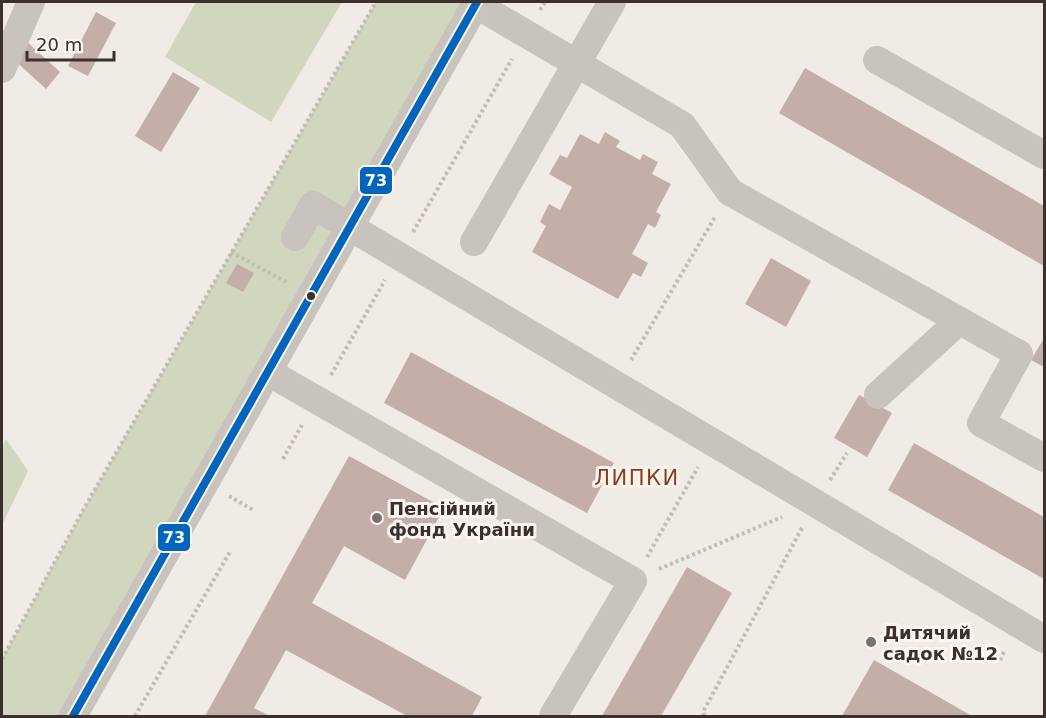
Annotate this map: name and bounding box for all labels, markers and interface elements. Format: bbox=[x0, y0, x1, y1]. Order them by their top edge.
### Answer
scale bar bbox=[27, 24, 114, 62]
text: 20 m bbox=[36, 34, 82, 55]
line badge: 73 bbox=[359, 166, 393, 195]
text: 73 bbox=[365, 171, 387, 190]
unlabelled marker bbox=[305, 290, 317, 302]
district label: ЛИПКИ bbox=[594, 466, 680, 490]
place label: Пенсійний фонд України bbox=[389, 498, 535, 540]
marker: Пенсійний фонд України bbox=[370, 511, 384, 525]
line badge: 73 bbox=[157, 523, 191, 552]
text: 73 bbox=[163, 528, 185, 547]
place label: Дитячий садок №12 bbox=[883, 622, 998, 664]
marker: Дитячий садок №12 bbox=[864, 635, 878, 649]

